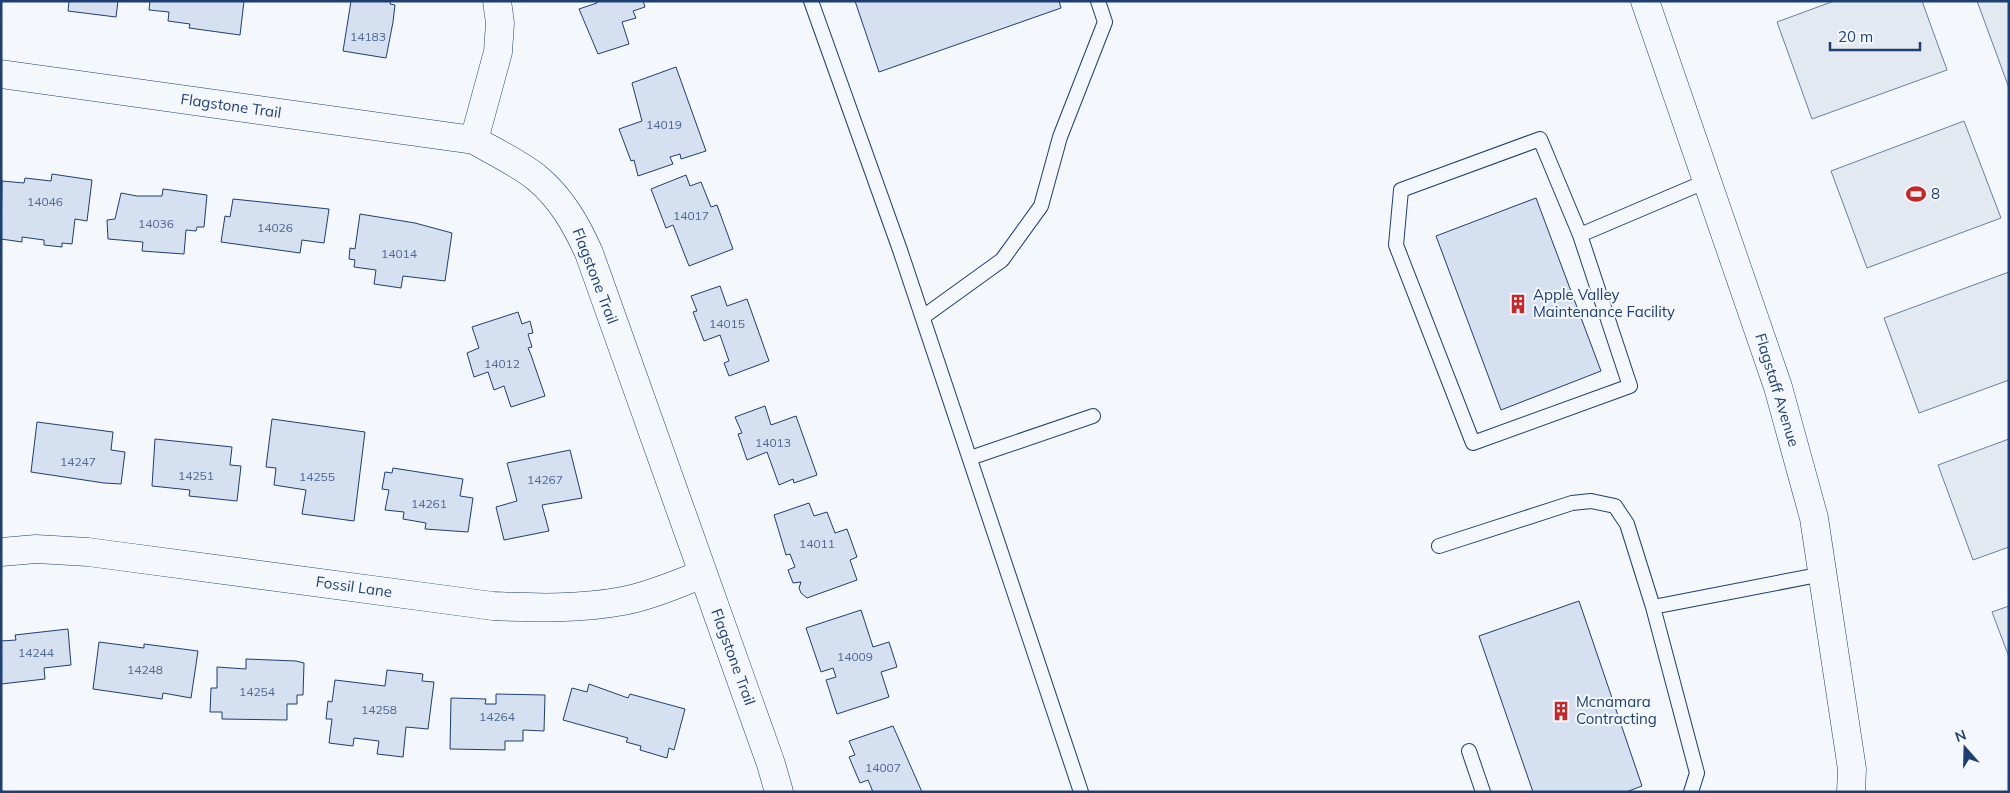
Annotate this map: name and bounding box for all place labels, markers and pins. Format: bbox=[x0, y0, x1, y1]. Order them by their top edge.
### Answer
sports icon: 8 bbox=[1905, 183, 1927, 205]
place label: 8 bbox=[1931, 184, 1940, 203]
place label: Apple Valley Maintenance Facility bbox=[1533, 285, 1675, 321]
building icon: Apple Valley Maintenance Facility bbox=[1507, 293, 1529, 315]
place label: Mcnamara Contracting bbox=[1576, 692, 1657, 728]
building icon: Mcnamara Contracting bbox=[1550, 700, 1572, 722]

